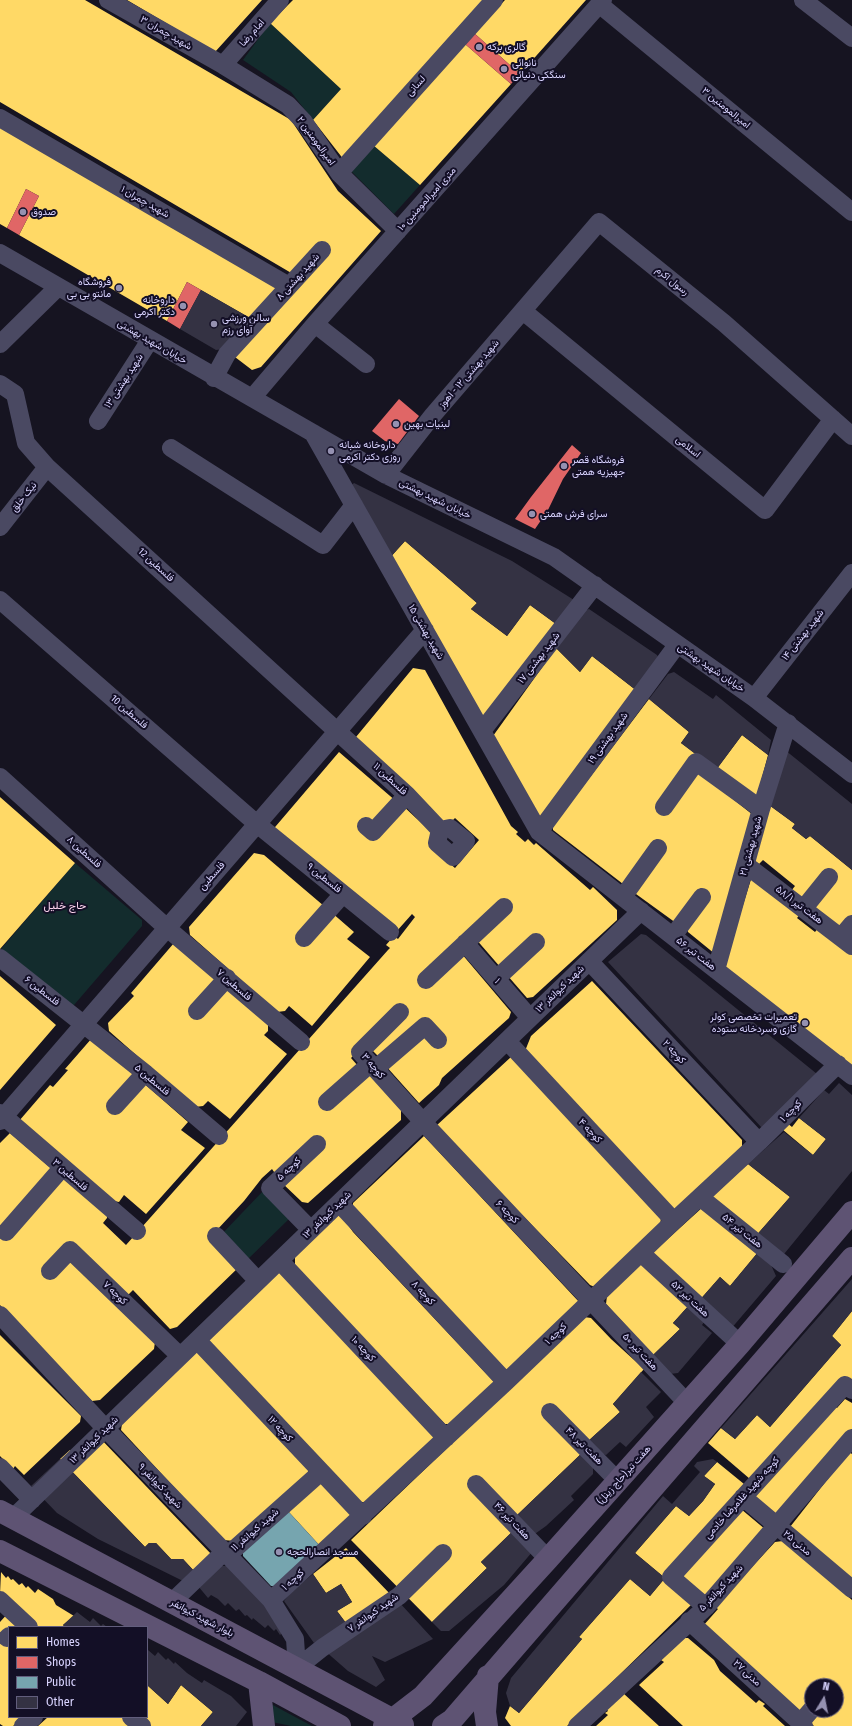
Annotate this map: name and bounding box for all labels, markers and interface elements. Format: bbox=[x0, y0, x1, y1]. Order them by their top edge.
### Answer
street label: شهید چمران ۳ bbox=[138, 13, 194, 53]
street label: امام رضا bbox=[237, 17, 267, 49]
place label: گالری برکه bbox=[487, 41, 526, 53]
marker: گالری برکه bbox=[474, 42, 484, 52]
place label: نانوائی سنگکی دنیائی bbox=[512, 57, 566, 80]
marker: نانوائی سنگکی دنیائی bbox=[499, 64, 509, 74]
street label: لسانی bbox=[404, 73, 428, 99]
street label: امیرالمومنین ۳ bbox=[699, 85, 753, 131]
street label: امیرالمومنین ۲ bbox=[294, 114, 338, 168]
street label: ۱۰ متری امیرالمومنین bbox=[395, 165, 459, 233]
street label: شهید چمران ۱ bbox=[119, 183, 171, 221]
place label: صدوق bbox=[31, 206, 56, 218]
marker: صدوق bbox=[18, 207, 28, 217]
street label: شهید بهشتی ۸ bbox=[274, 251, 322, 303]
street label: رسول اکرم bbox=[653, 264, 691, 298]
place label: فروشگاه مانتو بی بی bbox=[67, 276, 111, 300]
marker: فروشگاه مانتو بی بی bbox=[114, 283, 124, 293]
place label: داروخانه دکتر اکرمی bbox=[134, 294, 175, 318]
marker: داروخانه دکتر اکرمی bbox=[178, 301, 188, 311]
place label: سالن ورزشی آوای رزم bbox=[222, 312, 270, 336]
street label: خیابان شهید بهشتی bbox=[115, 317, 189, 367]
marker: سالن ورزشی آوای رزم bbox=[209, 319, 219, 329]
street label: شهید بهشتی ۱۲ - اهوز bbox=[436, 337, 502, 411]
street label: شهید بهشتی ۱۳ bbox=[102, 352, 146, 410]
place label: لبنیات بهین bbox=[404, 418, 450, 430]
marker: لبنیات بهین bbox=[391, 419, 401, 429]
street label: اسلامی bbox=[673, 433, 703, 461]
place label: داروخانه شبانه روزی دکتر اکرمی bbox=[339, 439, 400, 462]
marker: داروخانه شبانه روزی دکتر اکرمی bbox=[326, 446, 336, 456]
place label: فروشگاه قصر جهیزیه همتی bbox=[572, 454, 625, 478]
marker: فروشگاه قصر جهیزیه همتی bbox=[559, 461, 569, 471]
street label: خیابان شهید بهشتی bbox=[397, 476, 473, 522]
street label: نیک خلق bbox=[8, 480, 40, 514]
place label: سرای فرش همتی bbox=[540, 508, 607, 520]
marker: سرای فرش همتی bbox=[527, 509, 537, 519]
street label: فلسطین 12 bbox=[135, 546, 177, 584]
street label: شهید بهشتی ۱۵ bbox=[405, 602, 447, 662]
street label: شهید بهشتی ۱۴ bbox=[779, 607, 827, 663]
street label: شهید بهشتی ۱۷ bbox=[515, 630, 563, 686]
street label: خیابان شهید بهشتی bbox=[675, 641, 747, 695]
street label: فلسطین 10 bbox=[108, 693, 150, 731]
street label: شهید بهشتی ۱۹ bbox=[585, 710, 631, 766]
street label: فلسطین ۱۱ bbox=[370, 760, 410, 798]
street label: شهید بهشتی ۲۱ bbox=[737, 815, 765, 877]
street label: فلسطین ۸ bbox=[64, 833, 104, 871]
street label: فلسطین bbox=[196, 859, 228, 893]
street label: فلسطین ۹ bbox=[304, 860, 344, 896]
street label: هفت تیر ۵۸/۱ bbox=[773, 883, 825, 927]
district label: حاج خلیل bbox=[44, 899, 86, 913]
street label: هفت تیر ۵۶ bbox=[674, 935, 718, 973]
street label: شهید کیوانفر ۱۳ bbox=[533, 963, 587, 1015]
street label: فلسطین ۷ bbox=[214, 967, 254, 1003]
street label: فلسطین ۶ bbox=[22, 974, 62, 1008]
street label: ۱ bbox=[492, 976, 502, 986]
place label: تعمیرات تخصصی کولر گازی وسردخانه ستوده bbox=[710, 1011, 797, 1034]
marker: تعمیرات تخصصی کولر گازی وسردخانه ستوده bbox=[800, 1018, 810, 1028]
street label: کوچه ۲ bbox=[660, 1038, 688, 1066]
street label: کوچه ۳ bbox=[359, 1051, 387, 1081]
street label: فلسطین ۵ bbox=[132, 1062, 172, 1098]
street label: کوچه ۱ bbox=[778, 1098, 804, 1124]
street label: کوچه ۴ bbox=[576, 1116, 604, 1146]
street label: کوچه ۵ bbox=[274, 1155, 304, 1183]
street label: فلسطین ۳ bbox=[50, 1156, 90, 1194]
street label: شهید کیوانفر ۱۳ bbox=[300, 1189, 354, 1241]
street label: کوچه ۶ bbox=[493, 1198, 521, 1226]
street label: هفت تیر ۵۴ bbox=[719, 1211, 765, 1251]
street label: کوچه ۸ bbox=[409, 1278, 437, 1308]
street label: هفت تیر ۵۲ bbox=[668, 1278, 712, 1320]
street label: کوچه ۷ bbox=[100, 1279, 130, 1307]
street label: کوچه ۱ bbox=[542, 1321, 570, 1347]
street label: هفت تیر ۵۰ bbox=[620, 1331, 660, 1373]
street label: کوچه ۱۰ bbox=[348, 1334, 378, 1364]
street label: کوچه ۱۲ bbox=[265, 1413, 295, 1445]
street label: شهید کیوانفر ۱۳ bbox=[67, 1414, 121, 1466]
street label: هفت تیر ۴۸ bbox=[563, 1425, 605, 1467]
street label: هفت تیر(حاج زینل) bbox=[594, 1443, 654, 1507]
street label: کوچه شهید غلامرضا خادمی bbox=[702, 1454, 782, 1542]
street label: شهید کیوانفر ۹ bbox=[135, 1461, 185, 1511]
street label: هفت تیر ۴۶ bbox=[491, 1500, 533, 1542]
street label: شهید کیوانفر ۱۱ bbox=[229, 1506, 281, 1554]
street label: مدنی ۲۵ bbox=[780, 1528, 814, 1558]
place label: مسجد انصارالحجه bbox=[287, 1546, 358, 1558]
marker: مسجد انصارالحجه bbox=[274, 1547, 284, 1557]
street label: شهید کیوانفر ۵ bbox=[696, 1562, 746, 1614]
street label: کوچه ۱ bbox=[279, 1567, 307, 1593]
street label: شهید کیوانفر ۷ bbox=[345, 1591, 401, 1635]
street label: بلوار شهید کیوانفر bbox=[168, 1596, 236, 1640]
legend bbox=[8, 1626, 148, 1718]
text: Homes bbox=[46, 1635, 80, 1649]
text: Shops bbox=[46, 1655, 76, 1669]
street label: مدنی ۲۷ bbox=[731, 1657, 763, 1689]
text: Public bbox=[46, 1675, 76, 1689]
north arrow bbox=[804, 1678, 844, 1718]
text: N bbox=[822, 1680, 830, 1694]
text: Other bbox=[46, 1695, 74, 1709]

